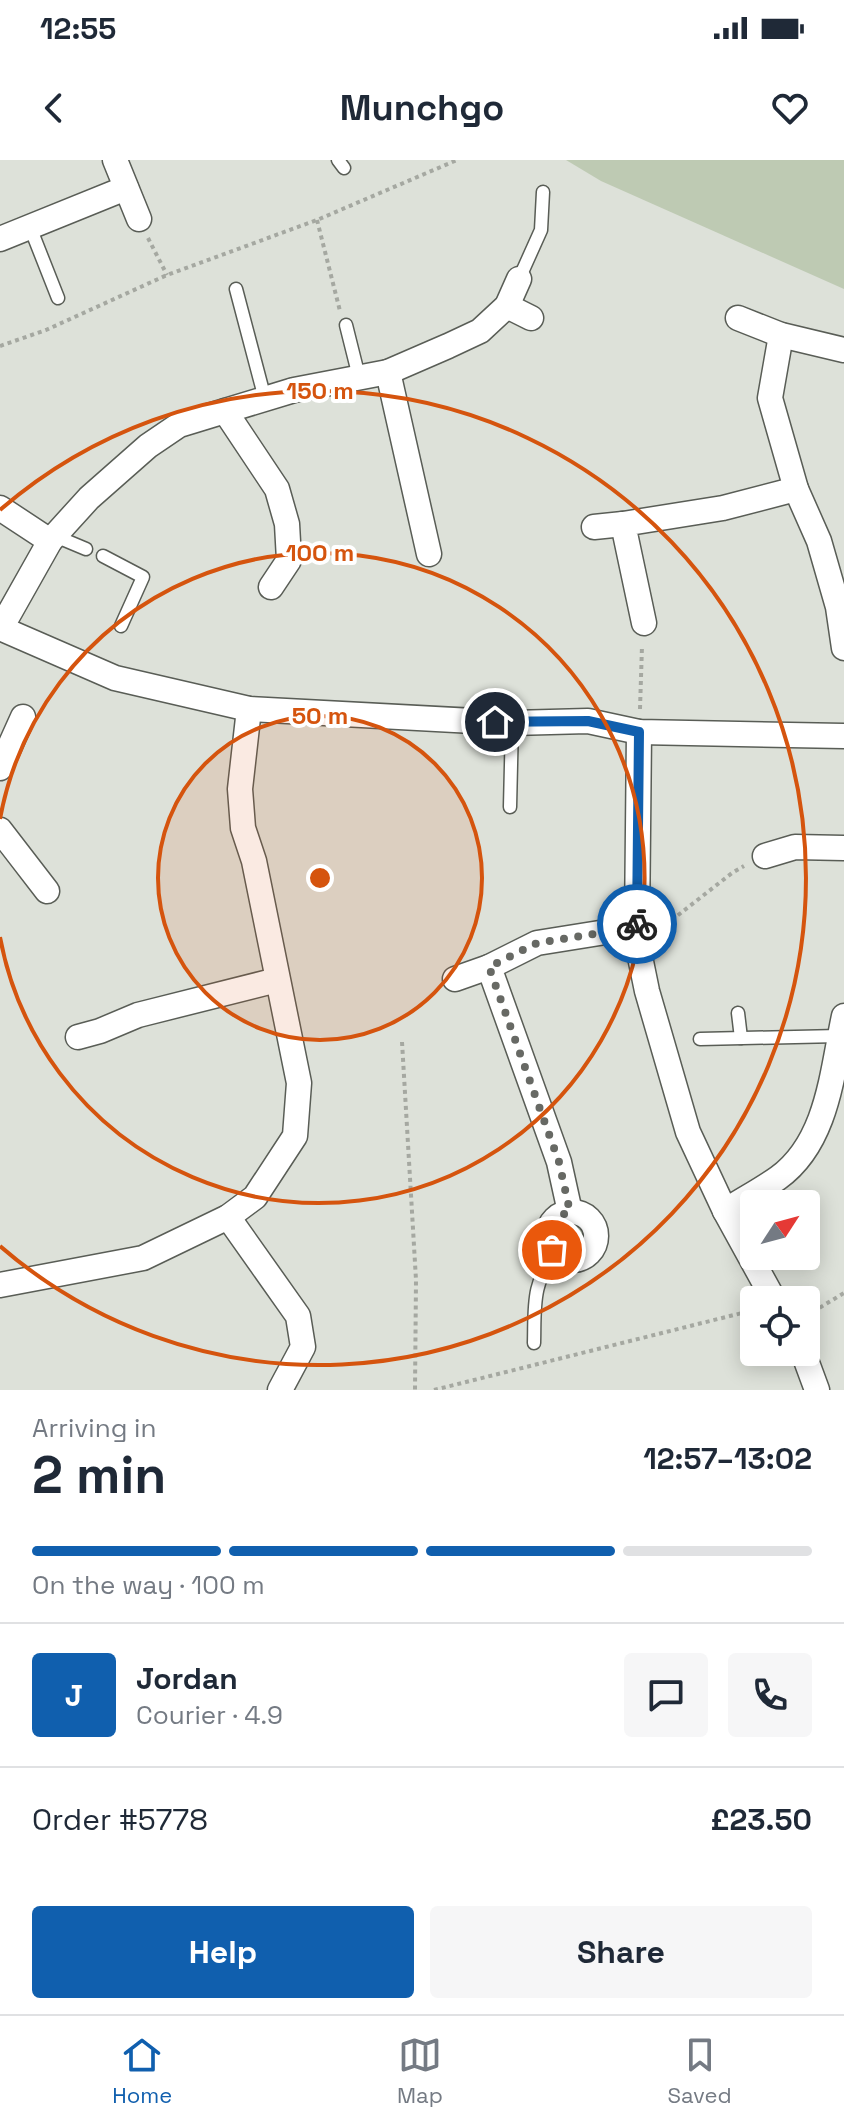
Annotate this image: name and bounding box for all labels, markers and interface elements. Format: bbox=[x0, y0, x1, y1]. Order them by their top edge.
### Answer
text: 12:55 bbox=[40, 9, 116, 48]
text: Munchgo bbox=[340, 85, 504, 131]
icon: back bbox=[32, 86, 76, 130]
icon: heart bbox=[768, 86, 812, 130]
text: 150 m bbox=[286, 375, 354, 406]
text: 100 m bbox=[286, 537, 354, 568]
pin bbox=[461, 688, 529, 756]
text: 50 m bbox=[292, 700, 348, 731]
icon: home bbox=[473, 700, 517, 744]
centre of rings bbox=[306, 864, 334, 892]
courier bbox=[597, 884, 677, 964]
icon: bike bbox=[615, 902, 659, 946]
north arrow bbox=[740, 1190, 820, 1270]
map controls bbox=[740, 1190, 820, 1366]
pin bbox=[518, 1216, 586, 1284]
icon: bag bbox=[530, 1228, 574, 1272]
button: locate bbox=[740, 1286, 820, 1366]
text: Arriving in bbox=[32, 1411, 156, 1445]
text: 12:57–13:02 bbox=[643, 1439, 812, 1478]
text: 2 min bbox=[32, 1442, 166, 1508]
text: On the way · 100 m bbox=[32, 1568, 265, 1602]
button: chat bbox=[624, 1653, 708, 1737]
button: phone bbox=[728, 1653, 812, 1737]
text: Jordan bbox=[136, 1659, 238, 1698]
text: J bbox=[65, 1676, 83, 1715]
text: Courier · 4.9 bbox=[136, 1698, 283, 1732]
text: Order #5778 bbox=[32, 1800, 208, 1839]
text: £23.50 bbox=[710, 1800, 812, 1839]
button: Help bbox=[32, 1906, 414, 1998]
button: Share bbox=[430, 1906, 812, 1998]
tab: Home bbox=[112, 2033, 172, 2109]
tab: Map bbox=[397, 2033, 443, 2109]
tab: Saved bbox=[667, 2033, 732, 2109]

